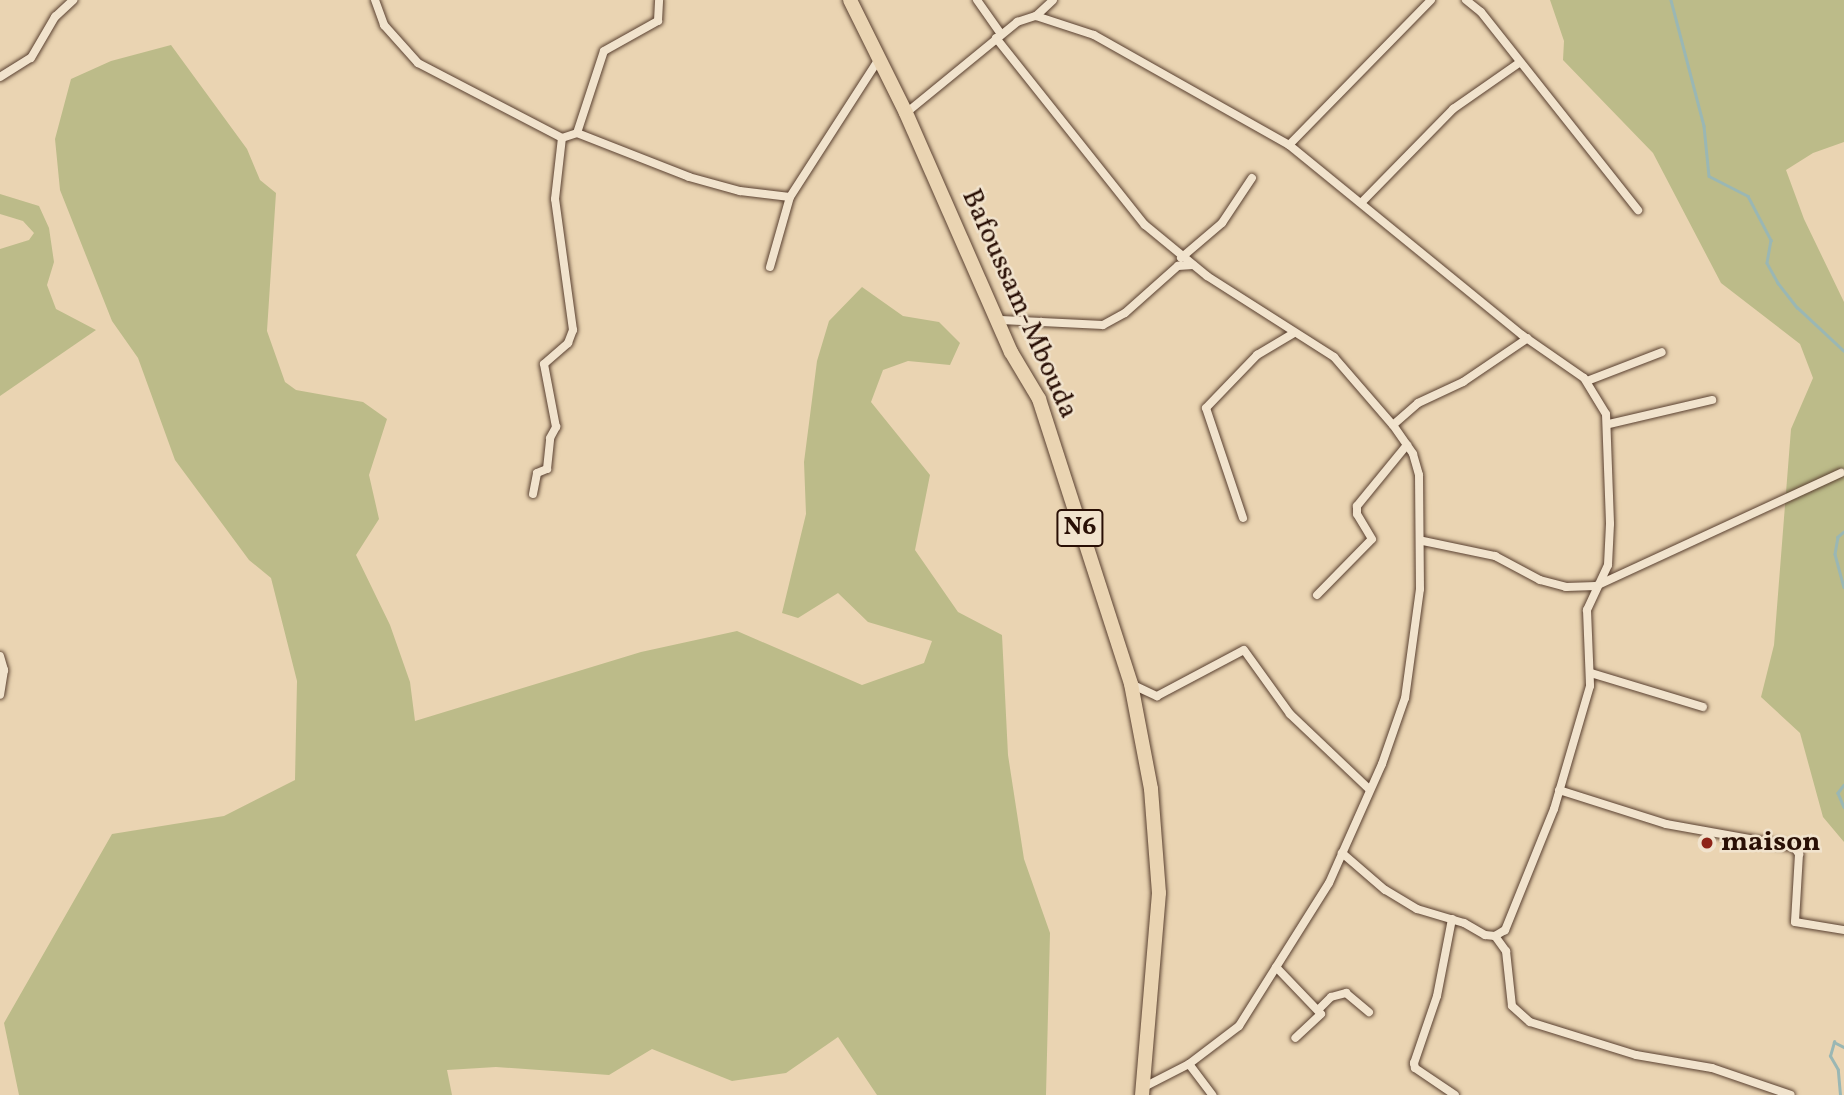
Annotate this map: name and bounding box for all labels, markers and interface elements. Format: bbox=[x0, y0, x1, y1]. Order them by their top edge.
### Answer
street label: Bafoussam-Mbouda bbox=[953, 184, 1085, 424]
road number: N6 bbox=[1056, 506, 1104, 550]
place label: maison bbox=[1721, 826, 1821, 860]
marker: maison bbox=[1699, 835, 1715, 851]

